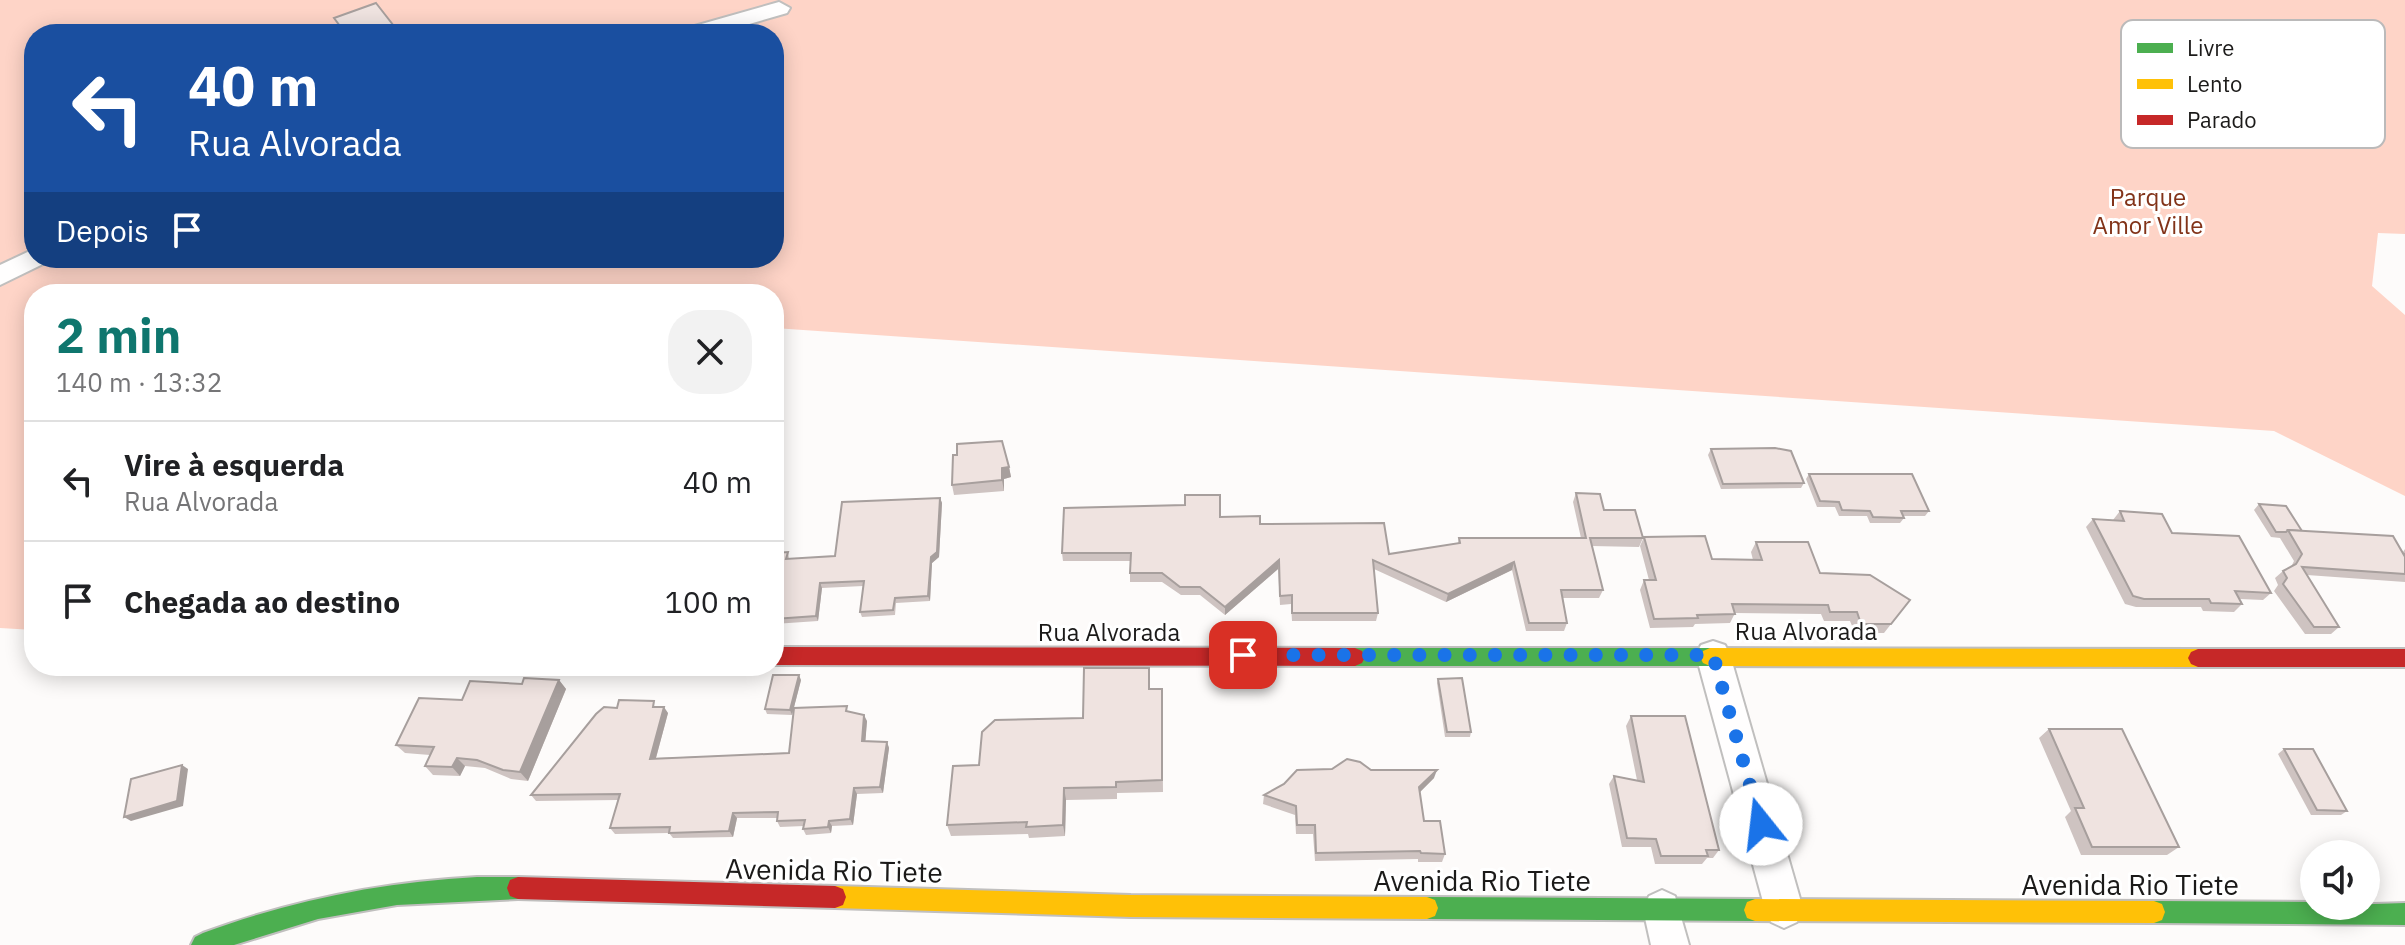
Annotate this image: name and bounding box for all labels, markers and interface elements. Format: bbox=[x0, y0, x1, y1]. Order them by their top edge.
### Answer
legend bbox=[2121, 20, 2385, 148]
text: Livre bbox=[2187, 33, 2234, 62]
text: 40 m bbox=[188, 49, 318, 121]
icon: left bbox=[56, 56, 160, 160]
text: Lento bbox=[2187, 69, 2242, 98]
text: Parado bbox=[2187, 105, 2257, 134]
text: Rua Alvorada bbox=[188, 119, 402, 166]
park label: Parque Amor Ville bbox=[2093, 181, 2203, 241]
icon: arrive bbox=[165, 208, 209, 252]
text: Depois bbox=[56, 211, 149, 250]
text: 2 min bbox=[56, 304, 181, 366]
button: close bbox=[668, 310, 752, 394]
text: 140 m · 13:32 bbox=[56, 365, 222, 399]
text: Vire à esquerda bbox=[124, 445, 344, 484]
icon: left bbox=[56, 459, 100, 503]
text: 40 m bbox=[683, 462, 752, 501]
text: Rua Alvorada bbox=[124, 484, 278, 518]
icon: arrive bbox=[56, 579, 100, 623]
text: Chegada ao destino bbox=[124, 582, 400, 621]
text: 100 m bbox=[665, 582, 752, 621]
street label: Rua Alvorada bbox=[1735, 615, 1877, 647]
street label: Rua Alvorada bbox=[1038, 616, 1180, 648]
pin bbox=[1209, 621, 1277, 689]
icon: arrive bbox=[1221, 633, 1265, 677]
position arrow bbox=[1719, 782, 1803, 866]
map controls bbox=[2300, 840, 2380, 920]
button: sound bbox=[2300, 840, 2380, 920]
street label: Avenida Rio Tiete bbox=[725, 850, 943, 890]
street label: Avenida Rio Tiete bbox=[1373, 862, 1591, 899]
street label: Avenida Rio Tiete bbox=[2021, 866, 2239, 903]

